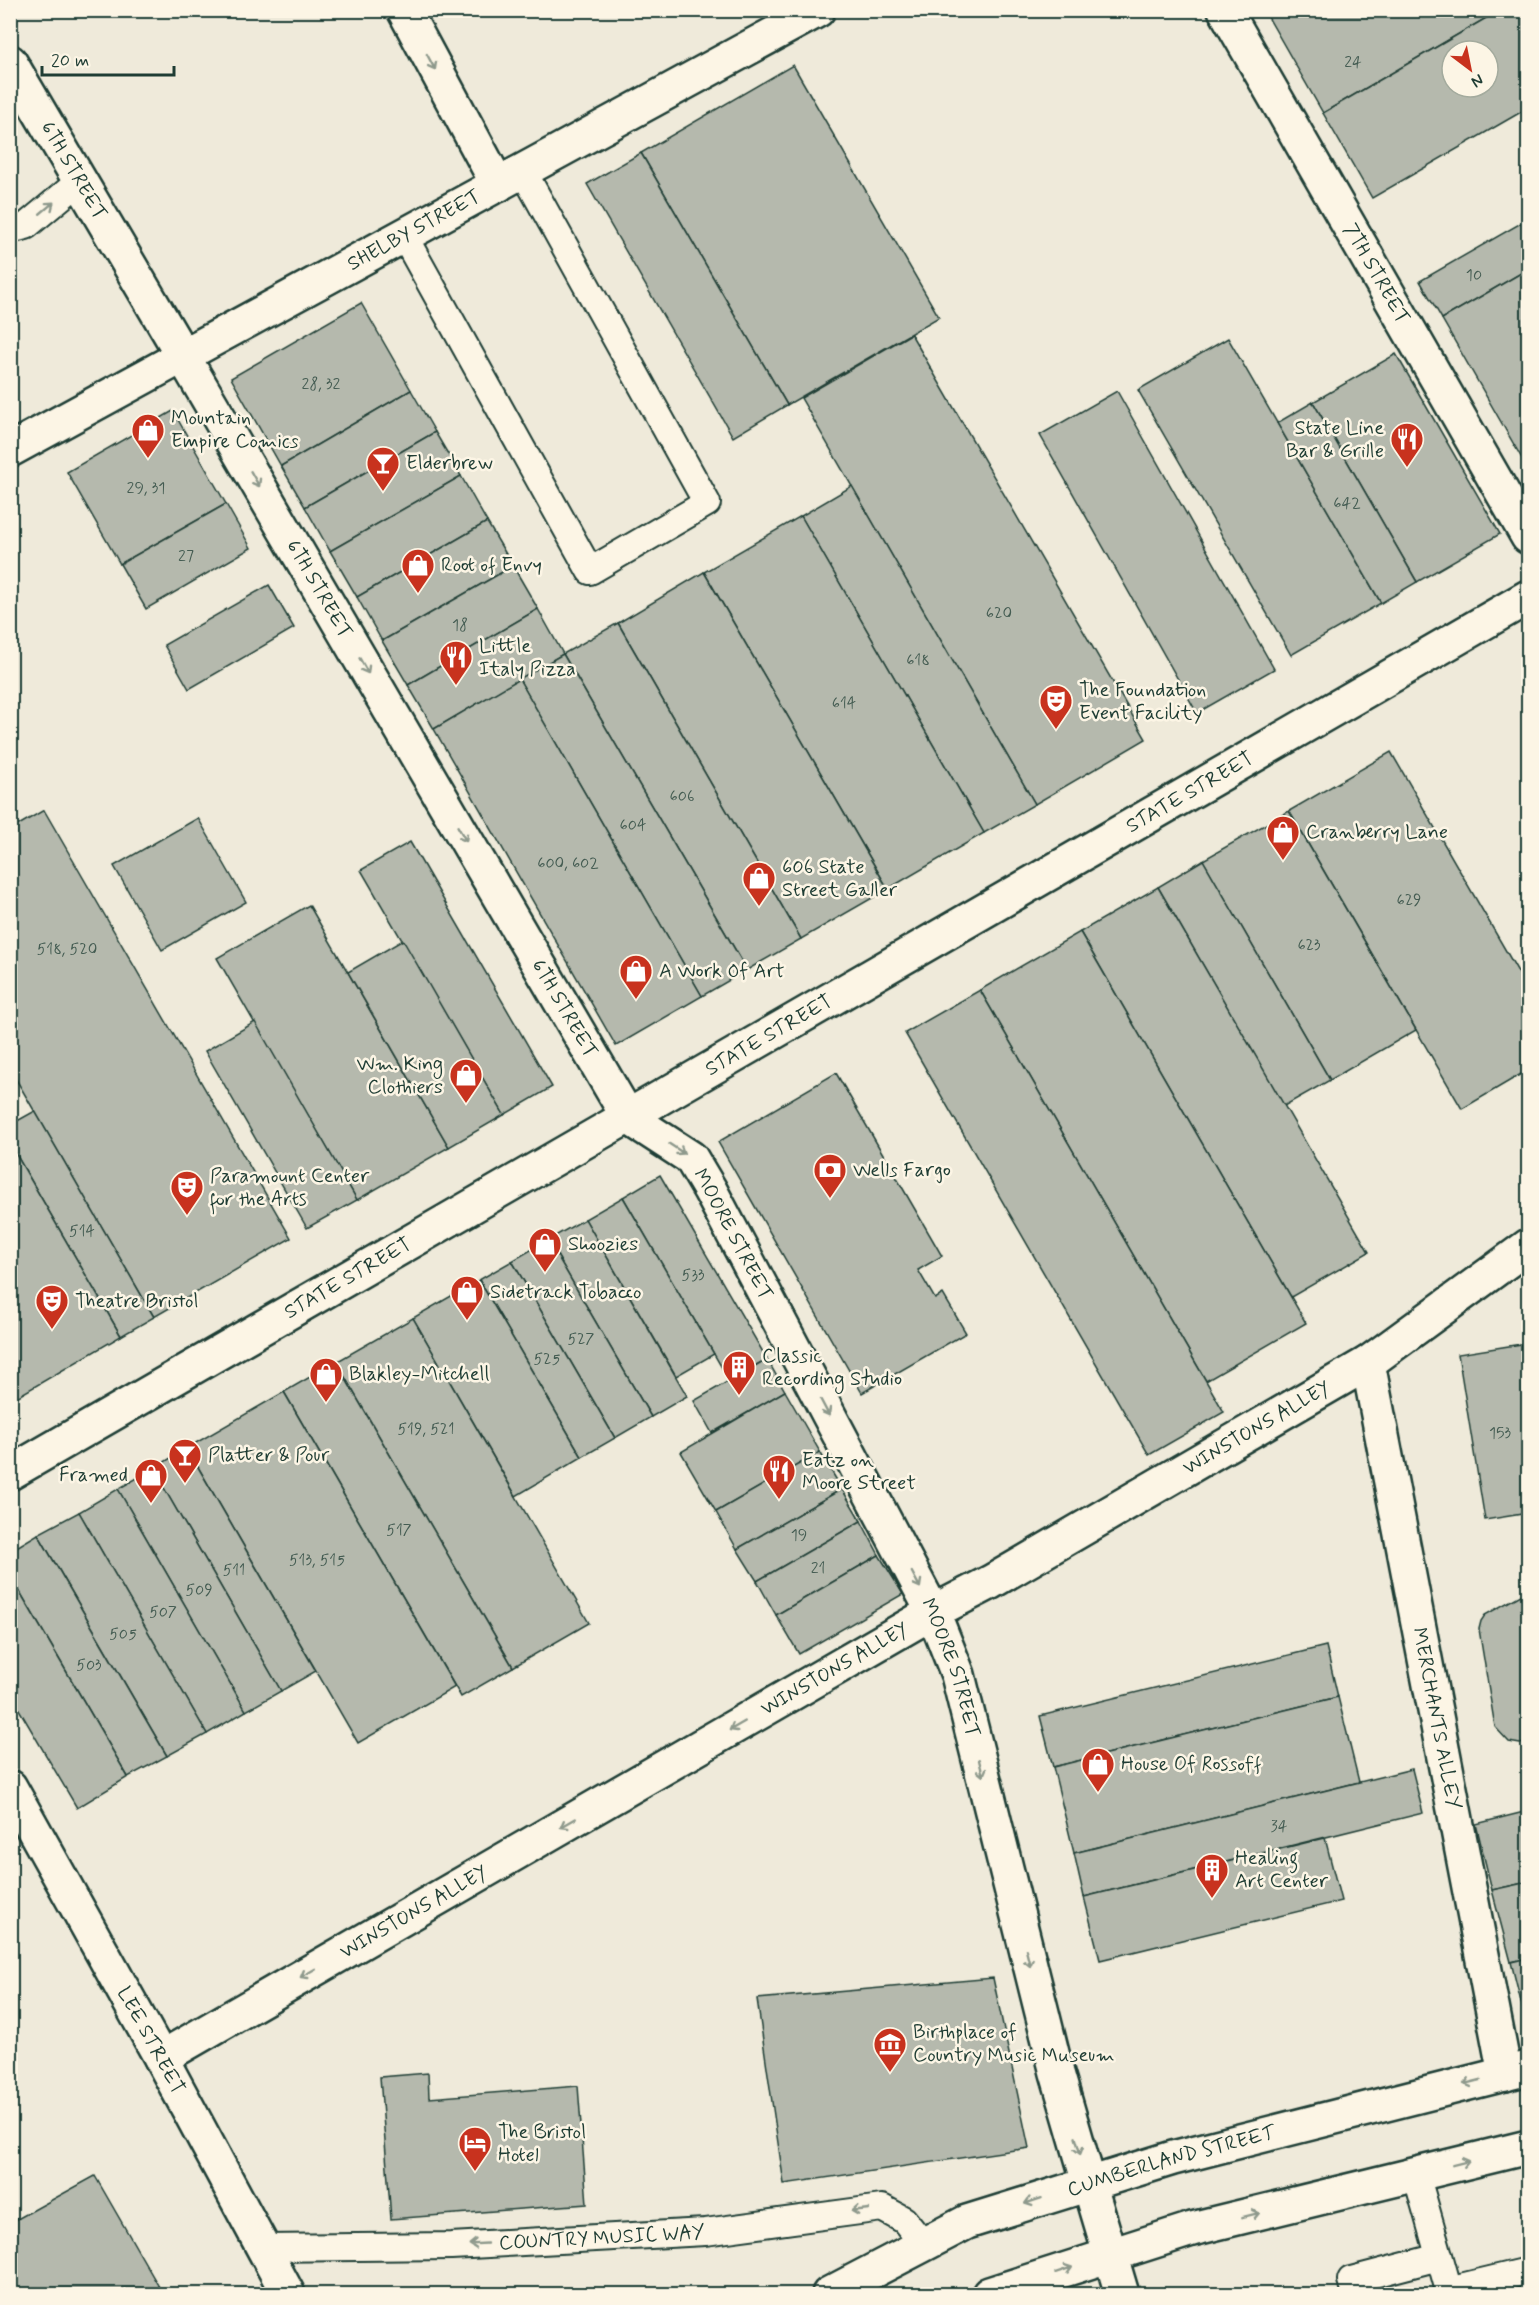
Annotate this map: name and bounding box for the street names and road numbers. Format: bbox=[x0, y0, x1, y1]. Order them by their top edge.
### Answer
street label: 6TH STREET bbox=[34, 116, 114, 225]
street label: SHELBY STREET bbox=[342, 183, 485, 277]
street label: 7TH STREET bbox=[1337, 218, 1416, 329]
street label: 6TH STREET bbox=[280, 535, 359, 644]
street label: STATE STREET bbox=[1121, 745, 1258, 840]
street label: 6TH STREET bbox=[525, 954, 604, 1063]
street label: STATE STREET bbox=[700, 988, 837, 1083]
street label: MOORE STREET bbox=[687, 1164, 779, 1305]
street label: STATE STREET bbox=[279, 1231, 416, 1325]
street label: WINSTONS ALLEY bbox=[1178, 1374, 1335, 1481]
street label: MOORE STREET bbox=[915, 1593, 986, 1740]
street label: WINSTONS ALLEY bbox=[756, 1616, 913, 1722]
street label: MERCHANTS ALLEY bbox=[1406, 1625, 1467, 1812]
street label: WINSTONS ALLEY bbox=[335, 1859, 493, 1965]
street label: LEE STREET bbox=[110, 1982, 192, 2099]
street label: CUMBERLAND STREET bbox=[1064, 2119, 1280, 2204]
street label: COUNTRY MUSIC WAY bbox=[498, 2219, 705, 2257]

